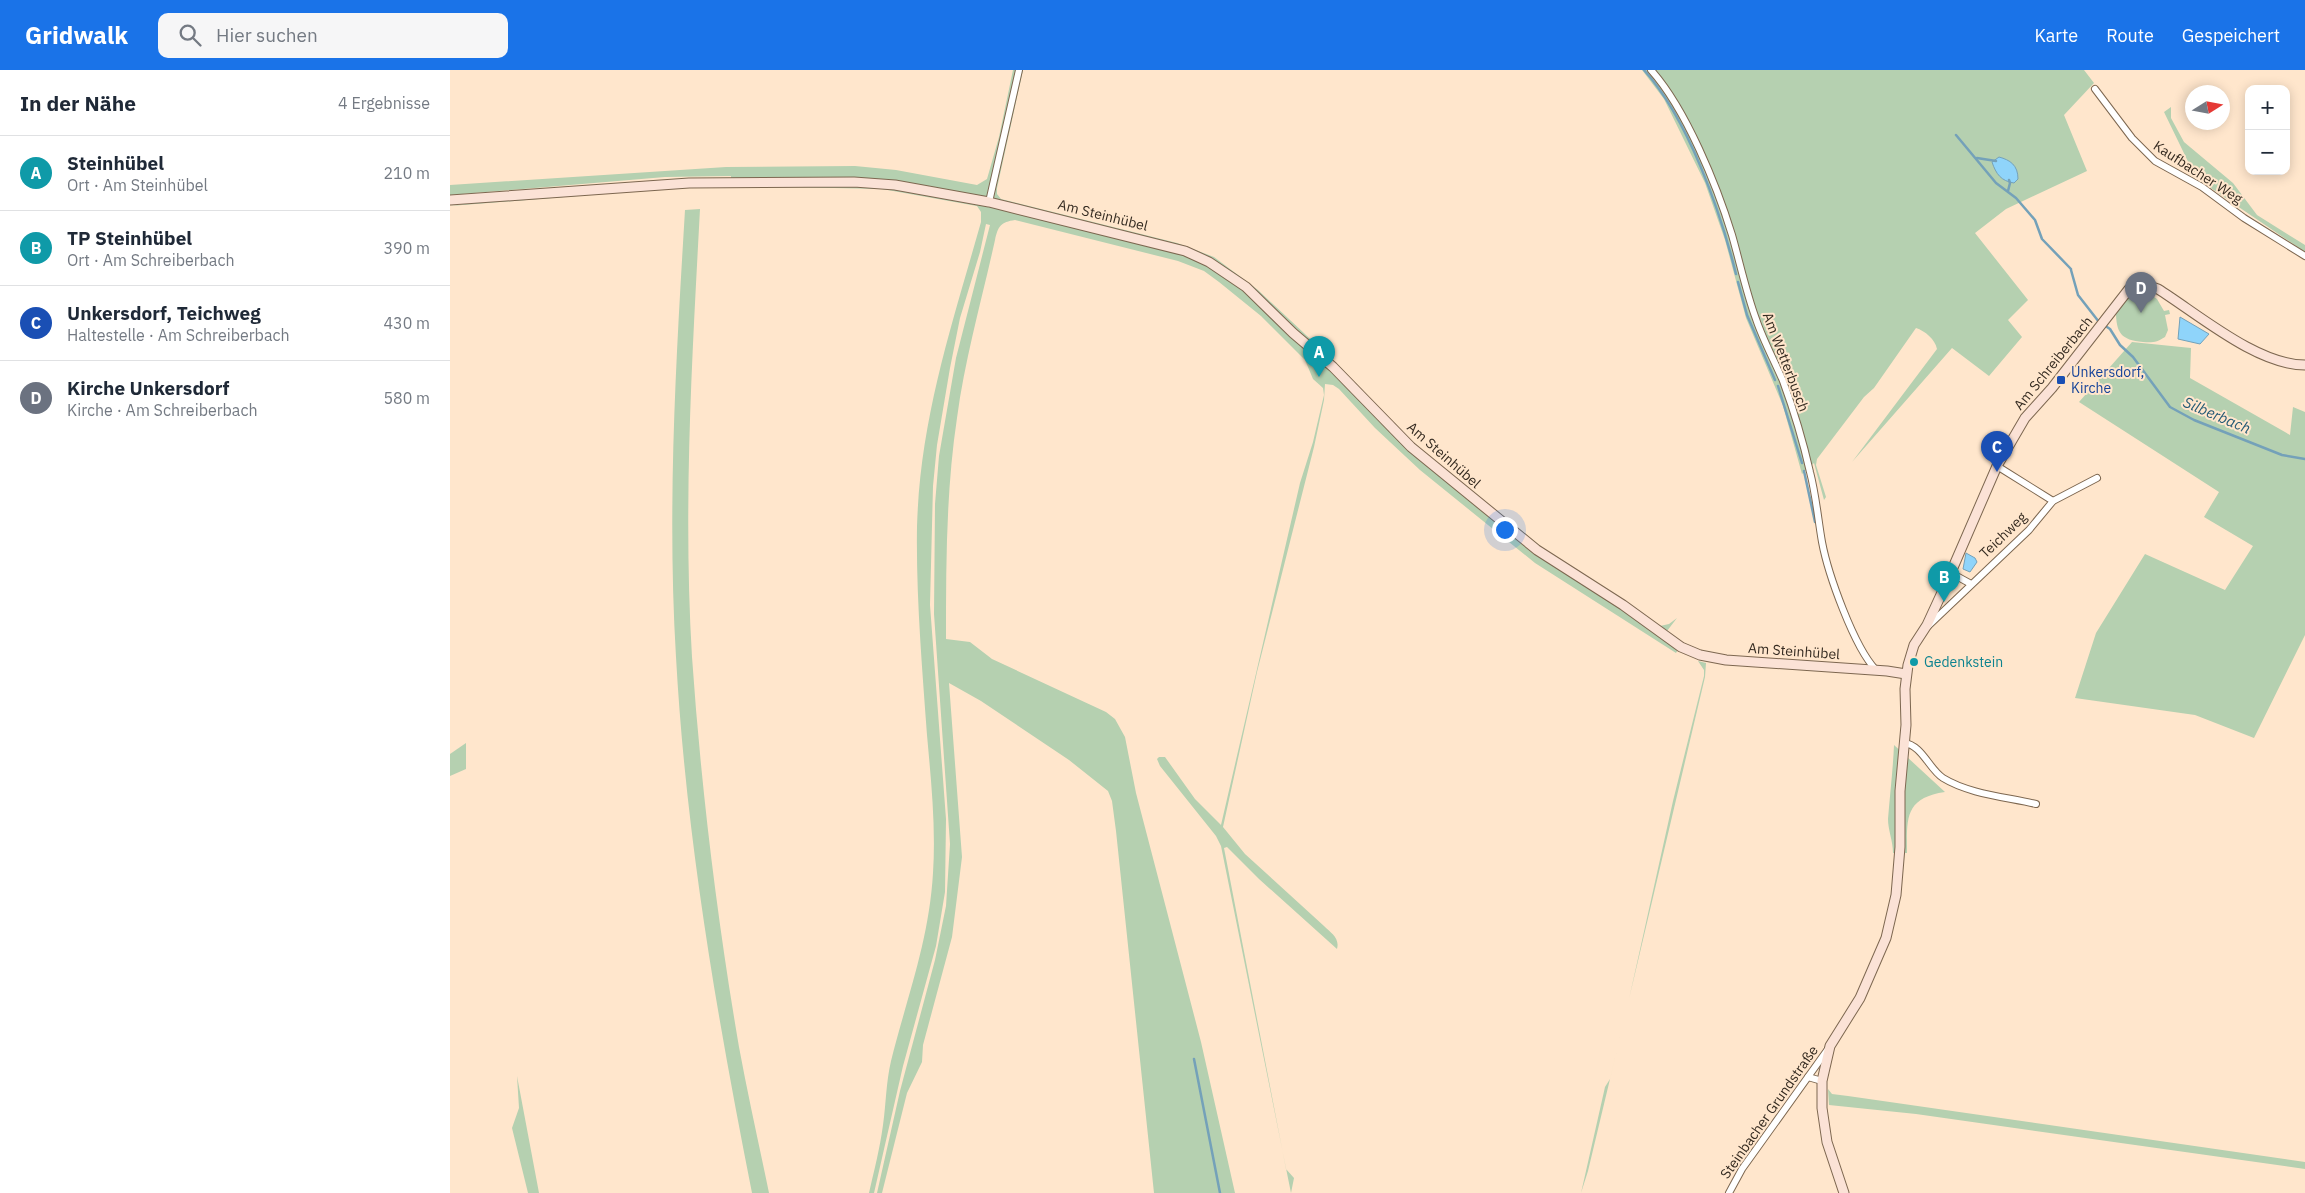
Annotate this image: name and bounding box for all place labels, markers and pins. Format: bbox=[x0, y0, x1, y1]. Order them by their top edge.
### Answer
pin: D bbox=[2125, 272, 2157, 313]
pin: A bbox=[1303, 336, 1335, 377]
place label: Unkersdorf, Kirche bbox=[2071, 363, 2144, 397]
marker: Unkersdorf, Kirche bbox=[2055, 374, 2067, 386]
pin: C bbox=[1981, 431, 2013, 472]
pin: B bbox=[1928, 561, 1960, 602]
place label: Gedenkstein bbox=[1924, 653, 2003, 671]
marker: Gedenkstein bbox=[1908, 656, 1920, 668]

